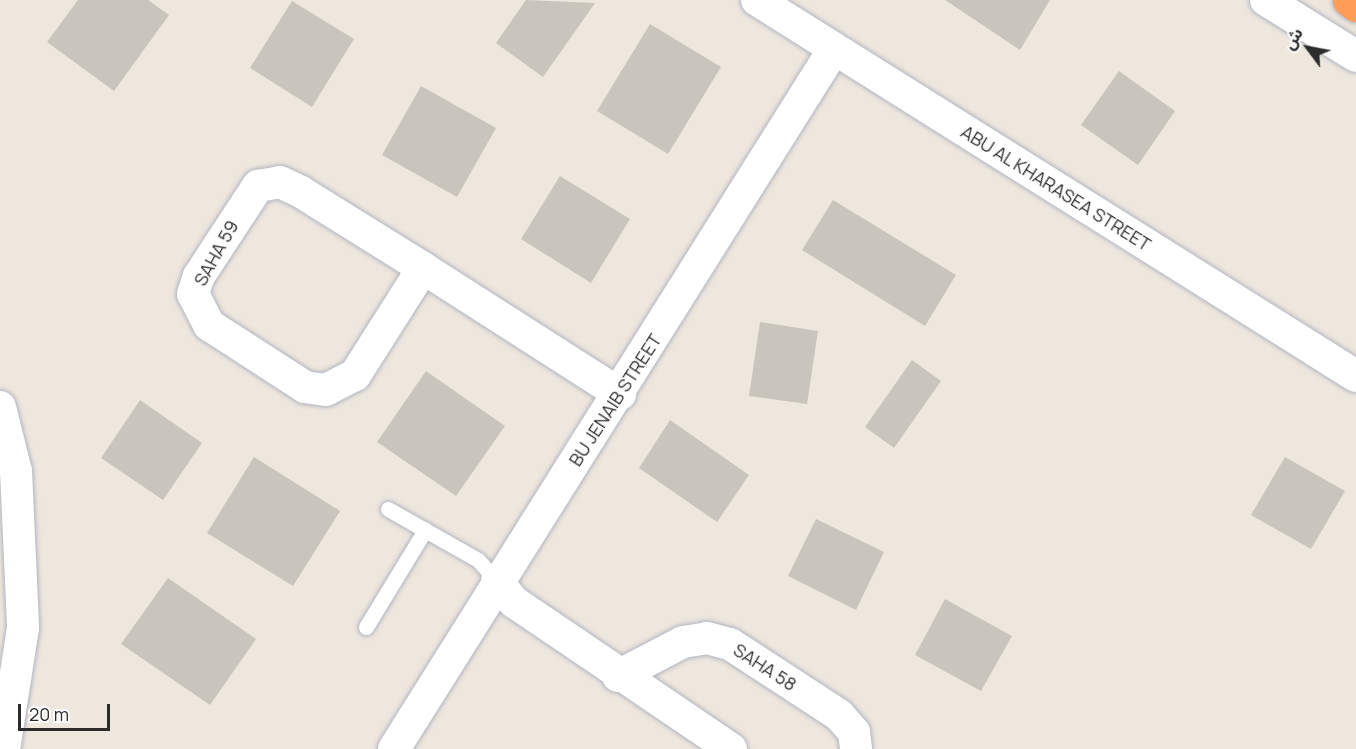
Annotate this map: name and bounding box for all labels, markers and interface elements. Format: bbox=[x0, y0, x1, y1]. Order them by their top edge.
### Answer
north arrow bbox=[1278, 18, 1338, 78]
text: ش bbox=[1278, 23, 1308, 54]
street label: ABU AL KHARASEA STREET bbox=[957, 120, 1155, 256]
street label: SAHA 59 bbox=[189, 217, 243, 289]
street label: BU JENAIB STREET bbox=[564, 330, 666, 470]
street label: SAHA 58 bbox=[729, 639, 801, 695]
scale bar bbox=[21, 692, 112, 730]
text: 20 m bbox=[29, 702, 69, 726]

